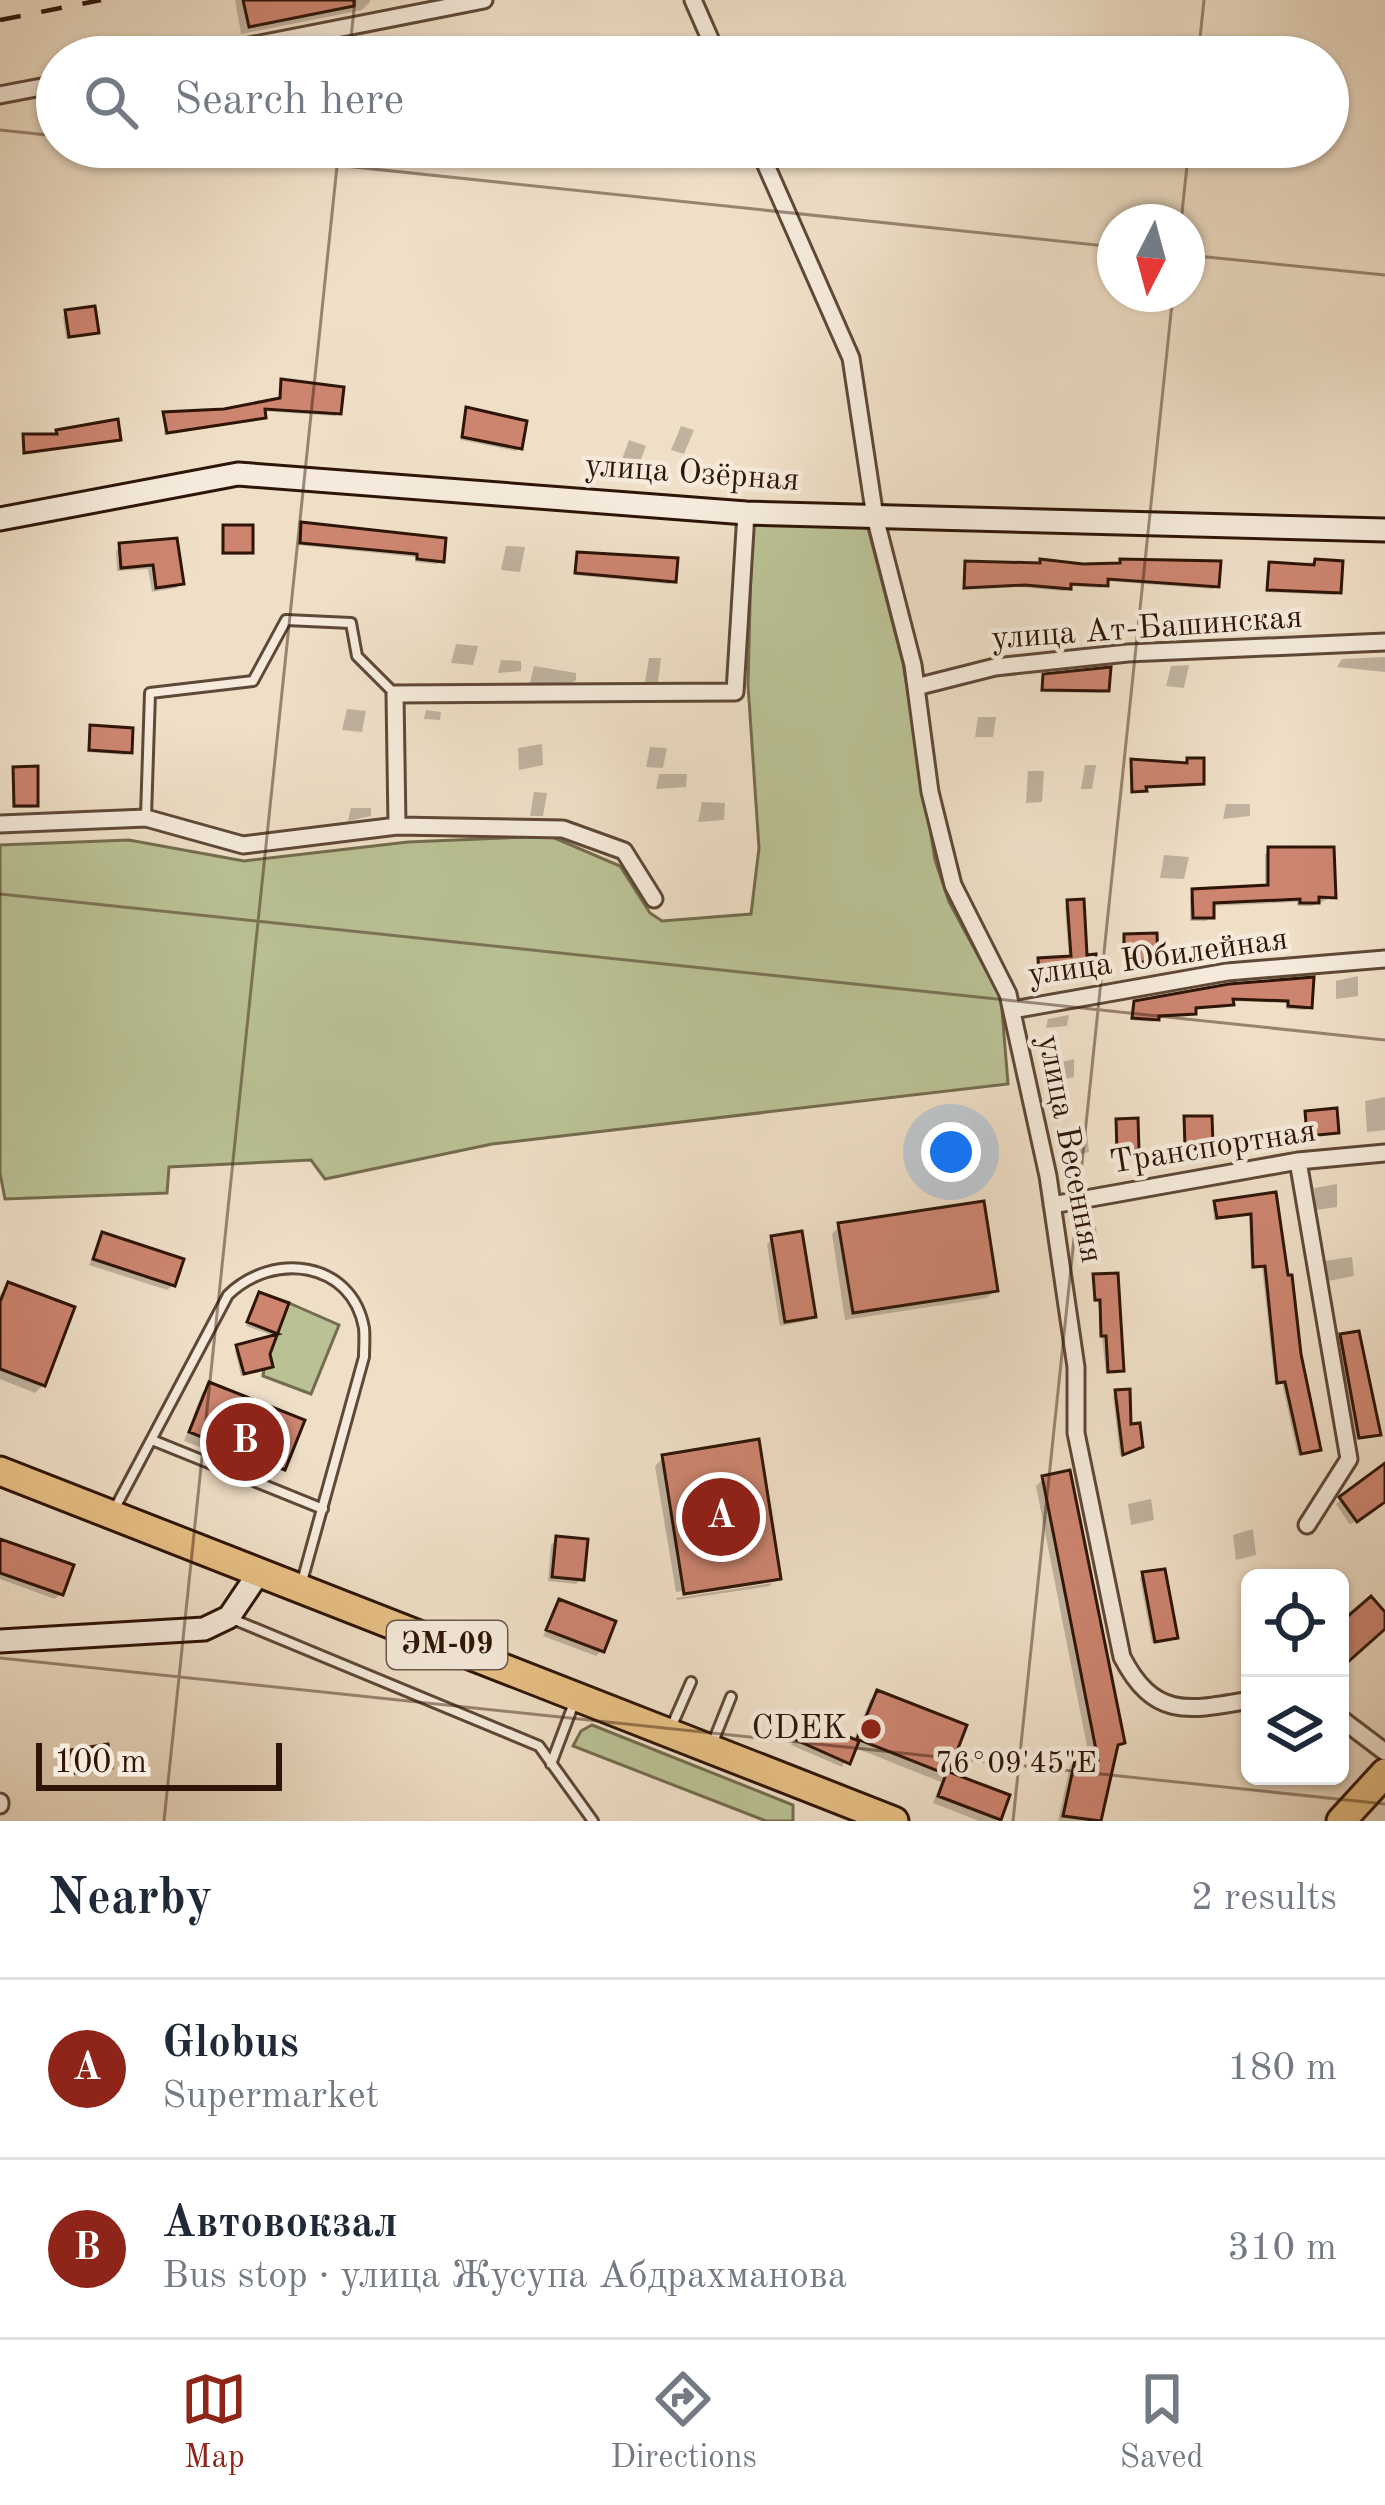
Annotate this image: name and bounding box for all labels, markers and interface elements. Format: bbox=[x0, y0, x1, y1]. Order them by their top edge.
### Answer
search box bbox=[36, 36, 1349, 168]
icon: search bbox=[78, 69, 144, 135]
text: Search here bbox=[174, 79, 404, 124]
north arrow bbox=[1097, 204, 1205, 312]
street label: улица Озёрная bbox=[584, 450, 800, 498]
street label: улица Ат-Башинская bbox=[990, 602, 1304, 656]
street label: улица Юбилейная bbox=[1026, 923, 1290, 993]
street label: улица Весенняя bbox=[1031, 1032, 1107, 1266]
street label: Транспортная bbox=[1108, 1115, 1318, 1181]
your location bbox=[921, 1122, 981, 1182]
pin: B bbox=[206, 1397, 284, 1487]
pin: A bbox=[682, 1472, 760, 1562]
map controls bbox=[1241, 1569, 1349, 1785]
button: locate bbox=[1241, 1569, 1349, 1677]
road number: ЭМ-09 bbox=[387, 1621, 507, 1669]
button: layers bbox=[1241, 1677, 1349, 1785]
place label: CDEK bbox=[751, 1713, 847, 1746]
marker: CDEK bbox=[858, 1716, 884, 1742]
scale bar bbox=[36, 1737, 282, 1790]
text: 100 m bbox=[54, 1747, 147, 1780]
text: 76°09'45"E bbox=[935, 1749, 1097, 1779]
text: Nearby bbox=[48, 1874, 213, 1925]
text: 2 results bbox=[1191, 1879, 1337, 1918]
text: Globus bbox=[162, 2022, 299, 2067]
text: A bbox=[72, 2049, 102, 2088]
text: 180 m bbox=[1227, 2049, 1337, 2088]
text: Supermarket bbox=[162, 2077, 379, 2116]
text: Автовокзал bbox=[162, 2202, 398, 2247]
text: B bbox=[73, 2229, 101, 2268]
text: 310 m bbox=[1227, 2229, 1337, 2268]
text: Bus stop · улица Жусупа Абдрахманова bbox=[162, 2257, 847, 2296]
tab: Map bbox=[181, 2366, 247, 2479]
tab: Directions bbox=[610, 2366, 757, 2479]
tab: Saved bbox=[1120, 2366, 1204, 2479]

